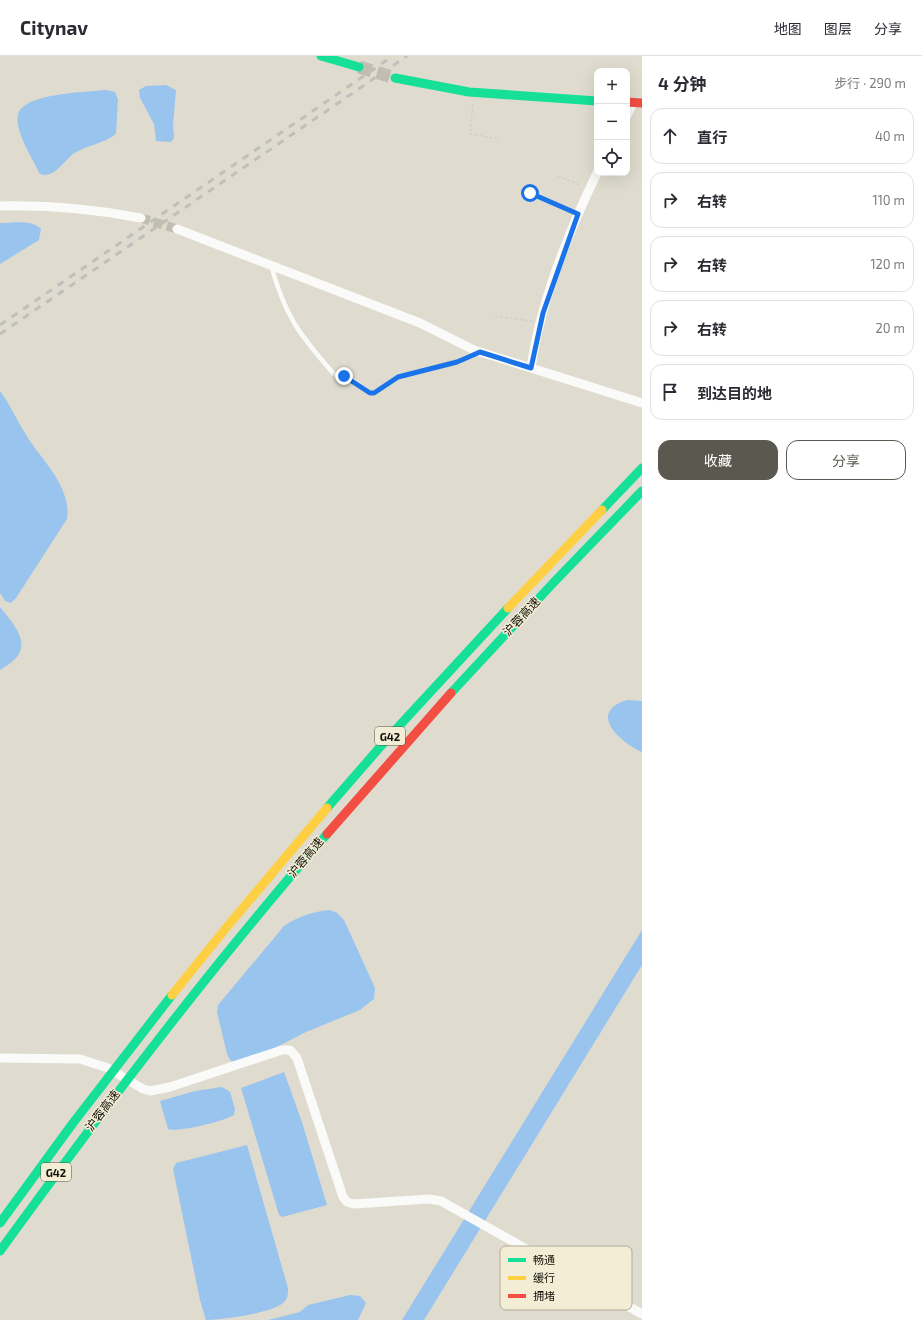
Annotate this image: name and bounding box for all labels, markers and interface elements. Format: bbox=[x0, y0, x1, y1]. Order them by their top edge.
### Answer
text: Citynav bbox=[20, 16, 88, 39]
text: 地图 bbox=[774, 20, 802, 37]
text: 图层 bbox=[824, 20, 852, 37]
text: 分享 bbox=[874, 20, 902, 37]
map controls bbox=[594, 68, 630, 176]
button: + bbox=[594, 68, 630, 104]
text: 4 分钟 bbox=[658, 73, 707, 93]
text: 步行 · 290 m bbox=[834, 75, 906, 91]
button: − bbox=[594, 104, 630, 140]
icon: ahead bbox=[659, 125, 681, 147]
text: 直行 bbox=[697, 128, 727, 146]
text: 40 m bbox=[875, 128, 905, 144]
button: locate bbox=[594, 140, 630, 176]
route start bbox=[521, 184, 539, 202]
icon: right bbox=[659, 189, 681, 211]
text: 右转 bbox=[697, 192, 727, 210]
text: 110 m bbox=[873, 192, 905, 208]
icon: right bbox=[659, 253, 681, 275]
text: 右转 bbox=[697, 256, 727, 274]
text: 120 m bbox=[870, 256, 905, 272]
icon: right bbox=[659, 317, 681, 339]
text: 右转 bbox=[697, 320, 727, 338]
text: 20 m bbox=[876, 320, 905, 336]
route end bbox=[335, 367, 353, 385]
icon: arrive bbox=[659, 381, 681, 403]
text: 到达目的地 bbox=[697, 384, 772, 402]
button: 收藏 bbox=[658, 440, 778, 480]
button: 分享 bbox=[786, 440, 906, 480]
street label: 沪蓉高速 bbox=[500, 594, 542, 638]
road number: G42 bbox=[375, 727, 405, 745]
street label: 沪蓉高速 bbox=[284, 834, 326, 880]
street label: 沪蓉高速 bbox=[82, 1087, 122, 1133]
road number: G42 bbox=[41, 1163, 71, 1181]
legend bbox=[500, 1246, 632, 1310]
text: 畅通 bbox=[533, 1253, 555, 1266]
text: 缓行 bbox=[533, 1271, 555, 1284]
text: 拥堵 bbox=[533, 1289, 555, 1302]

